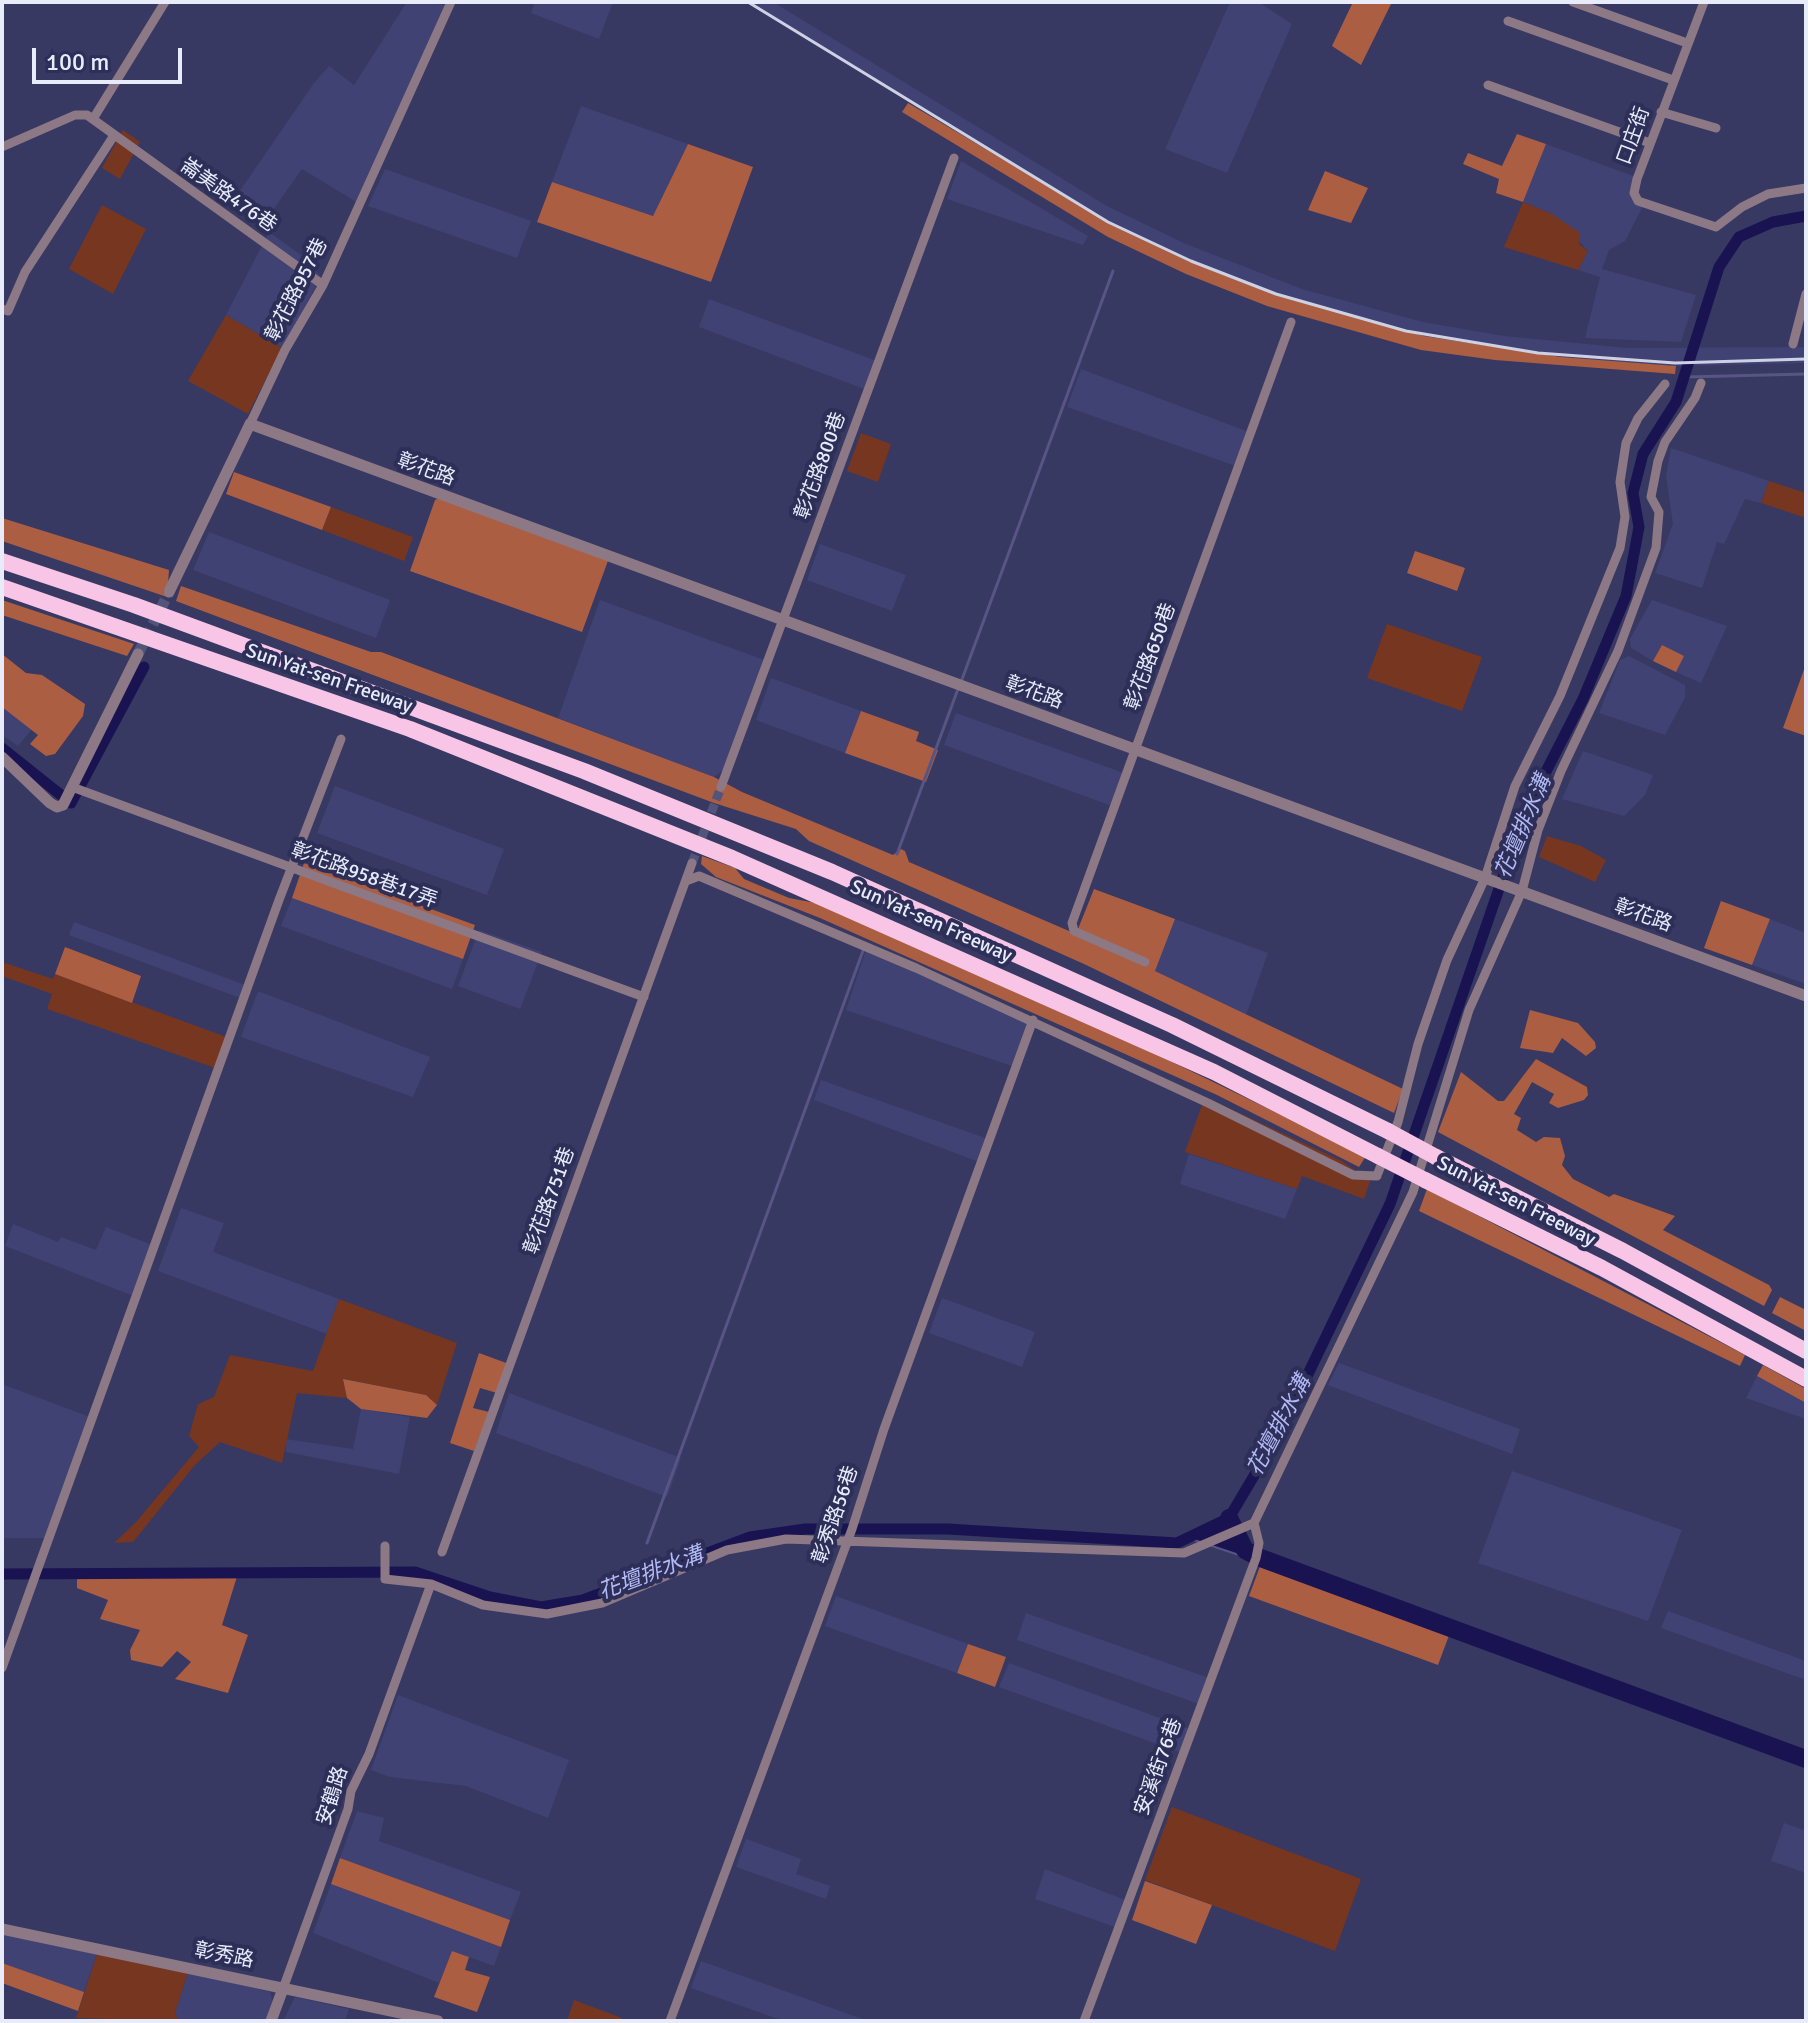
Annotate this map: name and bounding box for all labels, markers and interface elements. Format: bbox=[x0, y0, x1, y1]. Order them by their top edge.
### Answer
scale bar bbox=[36, 32, 186, 82]
text: 100 m bbox=[46, 47, 109, 77]
street label: 口庄街 bbox=[1612, 104, 1656, 168]
street label: 崙美路476巷 bbox=[175, 154, 281, 238]
street label: 彰花路957巷 bbox=[261, 234, 333, 346]
street label: 彰花路800巷 bbox=[791, 409, 851, 523]
street label: 彰花路 bbox=[394, 448, 458, 492]
street label: 彰花路650巷 bbox=[1121, 600, 1181, 714]
street label: Sun Yat-sen Freeway bbox=[242, 639, 416, 719]
street label: 彰花路 bbox=[1002, 671, 1066, 715]
water label: 花壇排水溝 bbox=[1490, 771, 1558, 883]
street label: 彰花路958巷17弄 bbox=[288, 838, 440, 914]
street label: Sun Yat-sen Freeway bbox=[846, 876, 1016, 968]
street label: 彰花路 bbox=[1611, 894, 1675, 938]
street label: 彰花路751巷 bbox=[520, 1144, 580, 1258]
street label: Sun Yat-sen Freeway bbox=[1433, 1152, 1599, 1252]
water label: 花壇排水溝 bbox=[1243, 1371, 1317, 1481]
street label: 彰秀路56巷 bbox=[808, 1463, 864, 1567]
water label: 花壇排水溝 bbox=[595, 1542, 707, 1606]
street label: 安溪街76巷 bbox=[1130, 1715, 1188, 1819]
street label: 安鶴路 bbox=[312, 1764, 354, 1828]
street label: 彰秀路 bbox=[192, 1938, 256, 1974]

